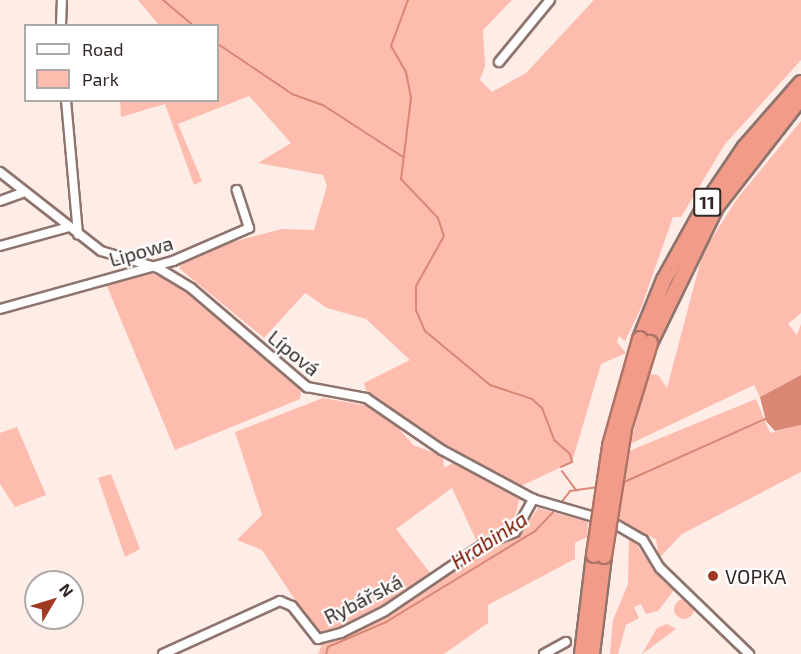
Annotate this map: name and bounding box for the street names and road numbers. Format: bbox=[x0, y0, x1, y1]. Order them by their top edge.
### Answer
road number: 11 bbox=[692, 187, 722, 217]
street label: Lipowa bbox=[106, 230, 176, 272]
street label: Lípová bbox=[263, 325, 325, 381]
street label: Rybářská bbox=[320, 569, 406, 629]

